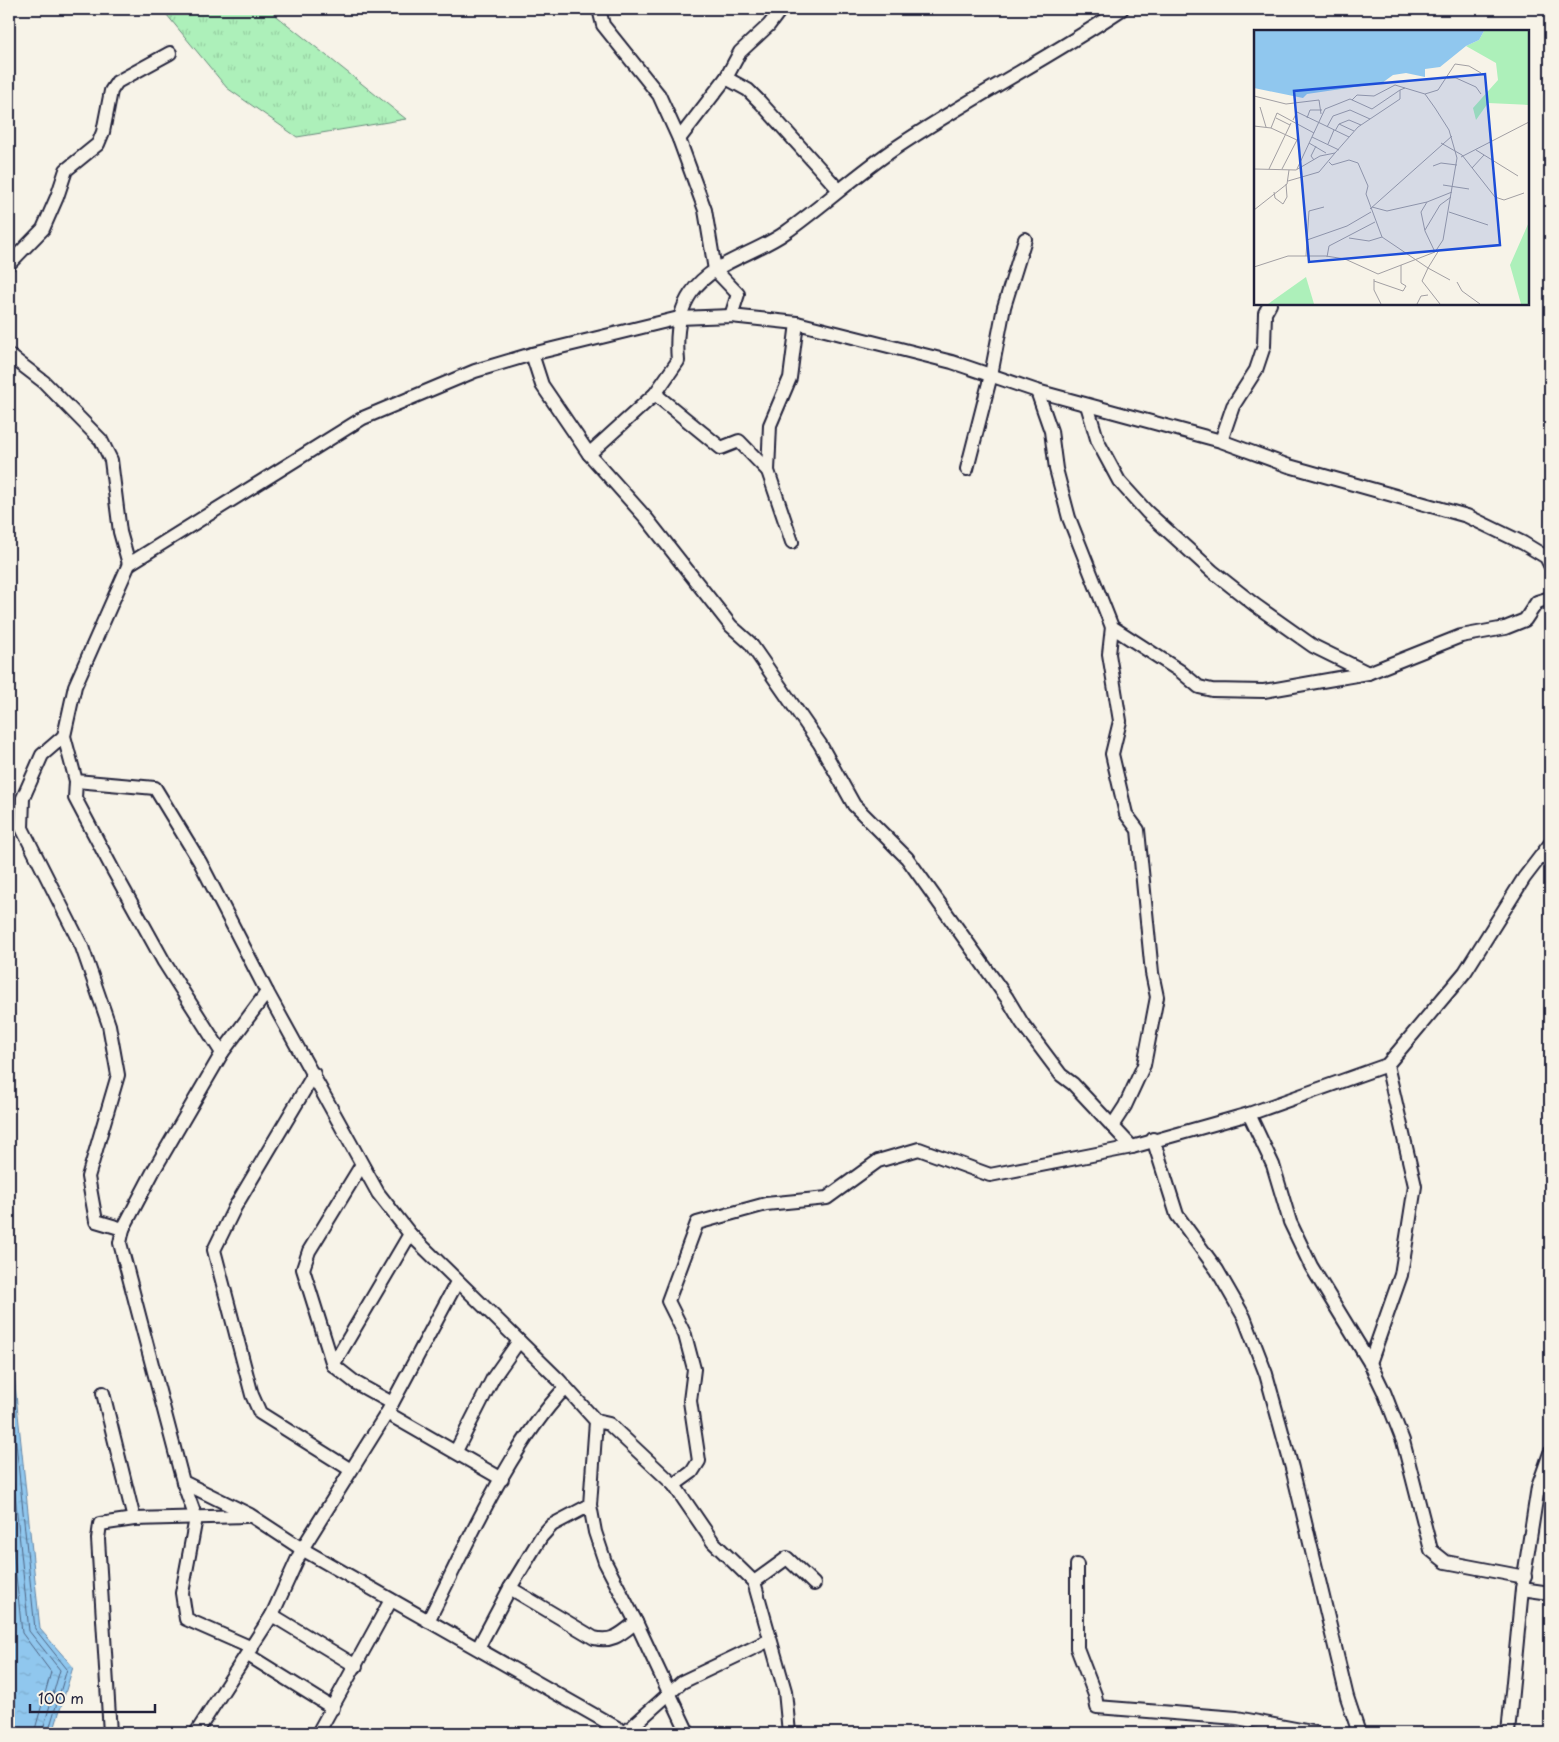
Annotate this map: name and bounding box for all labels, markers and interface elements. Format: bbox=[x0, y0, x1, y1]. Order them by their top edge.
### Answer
inset map bbox=[1254, 30, 1529, 305]
scale bar bbox=[30, 1682, 155, 1714]
text: 100 m bbox=[38, 1686, 84, 1709]

